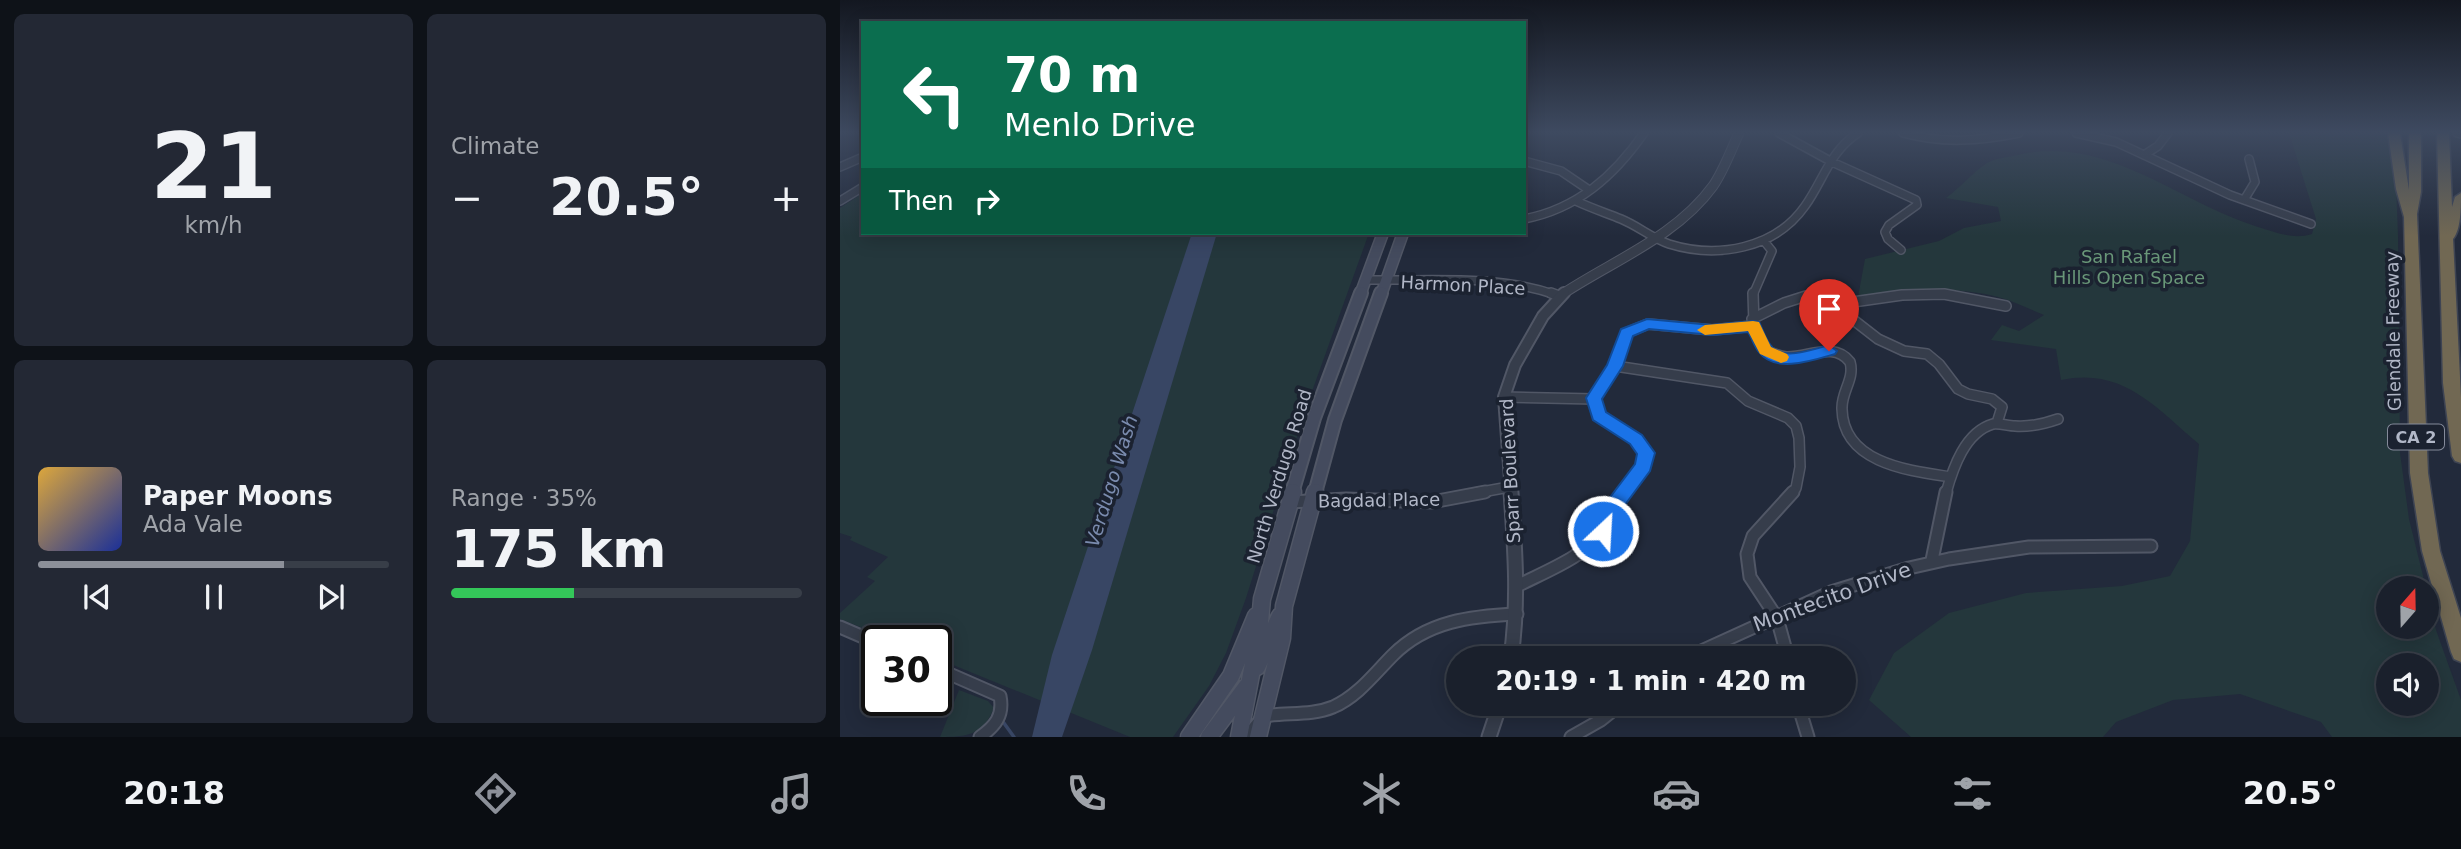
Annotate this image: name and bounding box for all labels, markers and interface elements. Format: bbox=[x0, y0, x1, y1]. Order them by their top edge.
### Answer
text: 70 m bbox=[1004, 47, 1140, 104]
icon: left bbox=[889, 49, 980, 140]
text: Menlo Drive bbox=[1004, 106, 1196, 144]
text: 21 bbox=[150, 114, 277, 219]
text: Climate bbox=[451, 133, 540, 159]
text: 20.5° bbox=[549, 167, 704, 227]
text: − bbox=[451, 176, 483, 220]
text: + bbox=[770, 176, 802, 220]
icon: right bbox=[968, 182, 1006, 220]
text: Then bbox=[889, 186, 954, 216]
text: km/h bbox=[184, 212, 243, 238]
park label: San Rafael Hills Open Space bbox=[2053, 246, 2205, 288]
street label: Glendale Freeway bbox=[2381, 250, 2405, 411]
street label: Harmon Place bbox=[1400, 271, 1526, 299]
pin bbox=[1799, 279, 1859, 351]
icon: arrive bbox=[1810, 290, 1848, 328]
street label: North Verdugo Road bbox=[1242, 386, 1316, 566]
street label: Sparr Boulevard bbox=[1496, 398, 1524, 544]
water label: Verdugo Wash bbox=[1081, 412, 1141, 550]
road number: CA 2 bbox=[2388, 424, 2444, 450]
text: Paper Moons bbox=[143, 481, 333, 511]
text: Range · 35% bbox=[451, 485, 597, 511]
street label: Bagdad Place bbox=[1318, 488, 1440, 512]
position arrow bbox=[1566, 494, 1640, 568]
text: Ada Vale bbox=[143, 511, 243, 537]
text: 175 km bbox=[451, 519, 666, 579]
street label: Montecito Drive bbox=[1750, 557, 1914, 637]
north arrow bbox=[2376, 576, 2440, 639]
map controls bbox=[2376, 576, 2439, 716]
icon: previous bbox=[78, 578, 116, 616]
icon: pause bbox=[195, 578, 233, 616]
icon: next bbox=[312, 578, 350, 616]
speed limit sign: 30 bbox=[861, 625, 952, 716]
button: sound bbox=[2376, 653, 2439, 716]
text: 20:19 · 1 min · 420 m bbox=[1496, 666, 1806, 696]
icon: directions bbox=[471, 769, 520, 818]
icon: music bbox=[767, 769, 816, 818]
icon: phone bbox=[1062, 769, 1111, 818]
icon: climate bbox=[1357, 769, 1406, 818]
icon: car bbox=[1652, 769, 1701, 818]
icon: filters bbox=[1948, 769, 1997, 818]
text: 20:18 bbox=[123, 774, 225, 812]
text: 20.5° bbox=[2243, 774, 2338, 812]

